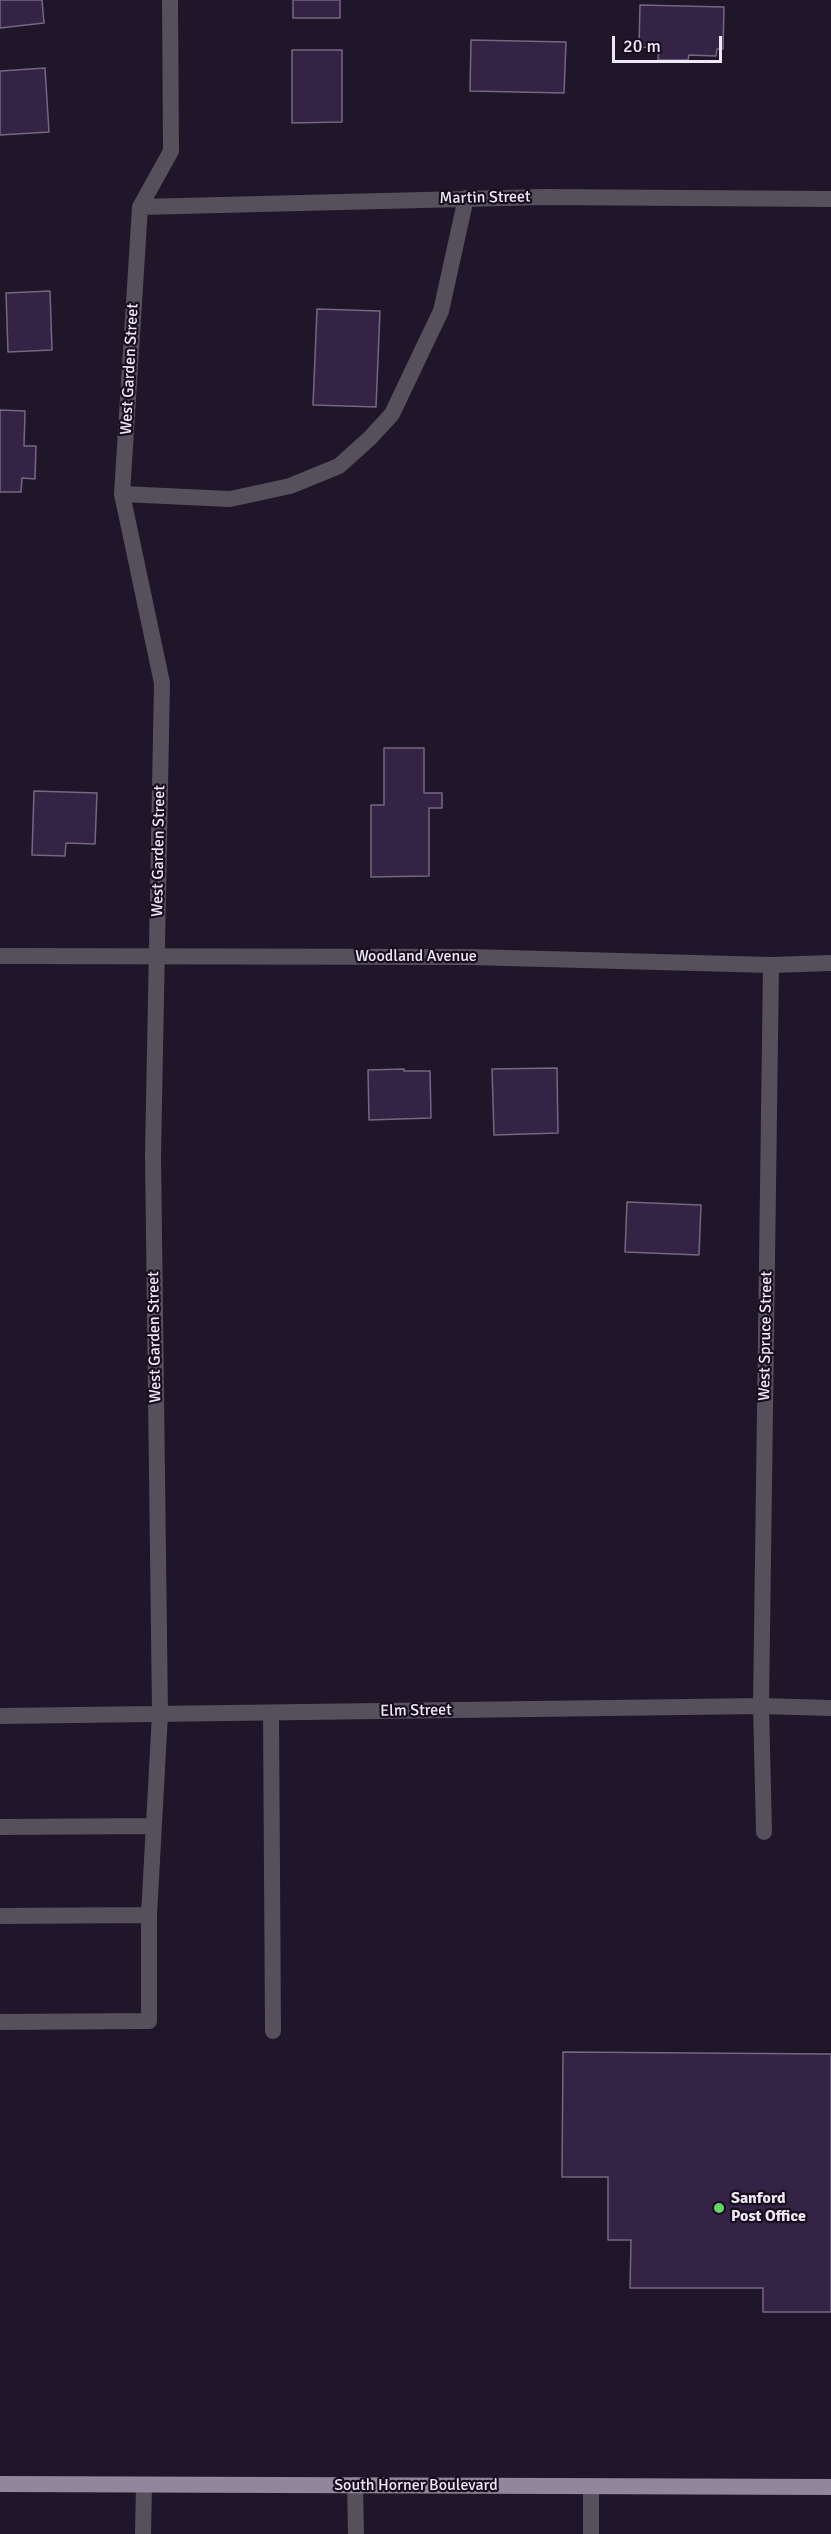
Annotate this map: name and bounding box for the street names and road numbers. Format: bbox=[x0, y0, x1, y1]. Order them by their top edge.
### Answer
street label: Martin Street bbox=[439, 188, 531, 208]
street label: West Garden Street bbox=[117, 303, 143, 435]
street label: West Garden Street bbox=[148, 785, 170, 917]
street label: Woodland Avenue bbox=[355, 947, 477, 967]
street label: West Garden Street bbox=[144, 1271, 166, 1403]
street label: West Spruce Street bbox=[755, 1271, 777, 1401]
street label: Elm Street bbox=[380, 1701, 452, 1721]
street label: South Horner Boulevard bbox=[334, 2476, 498, 2496]

